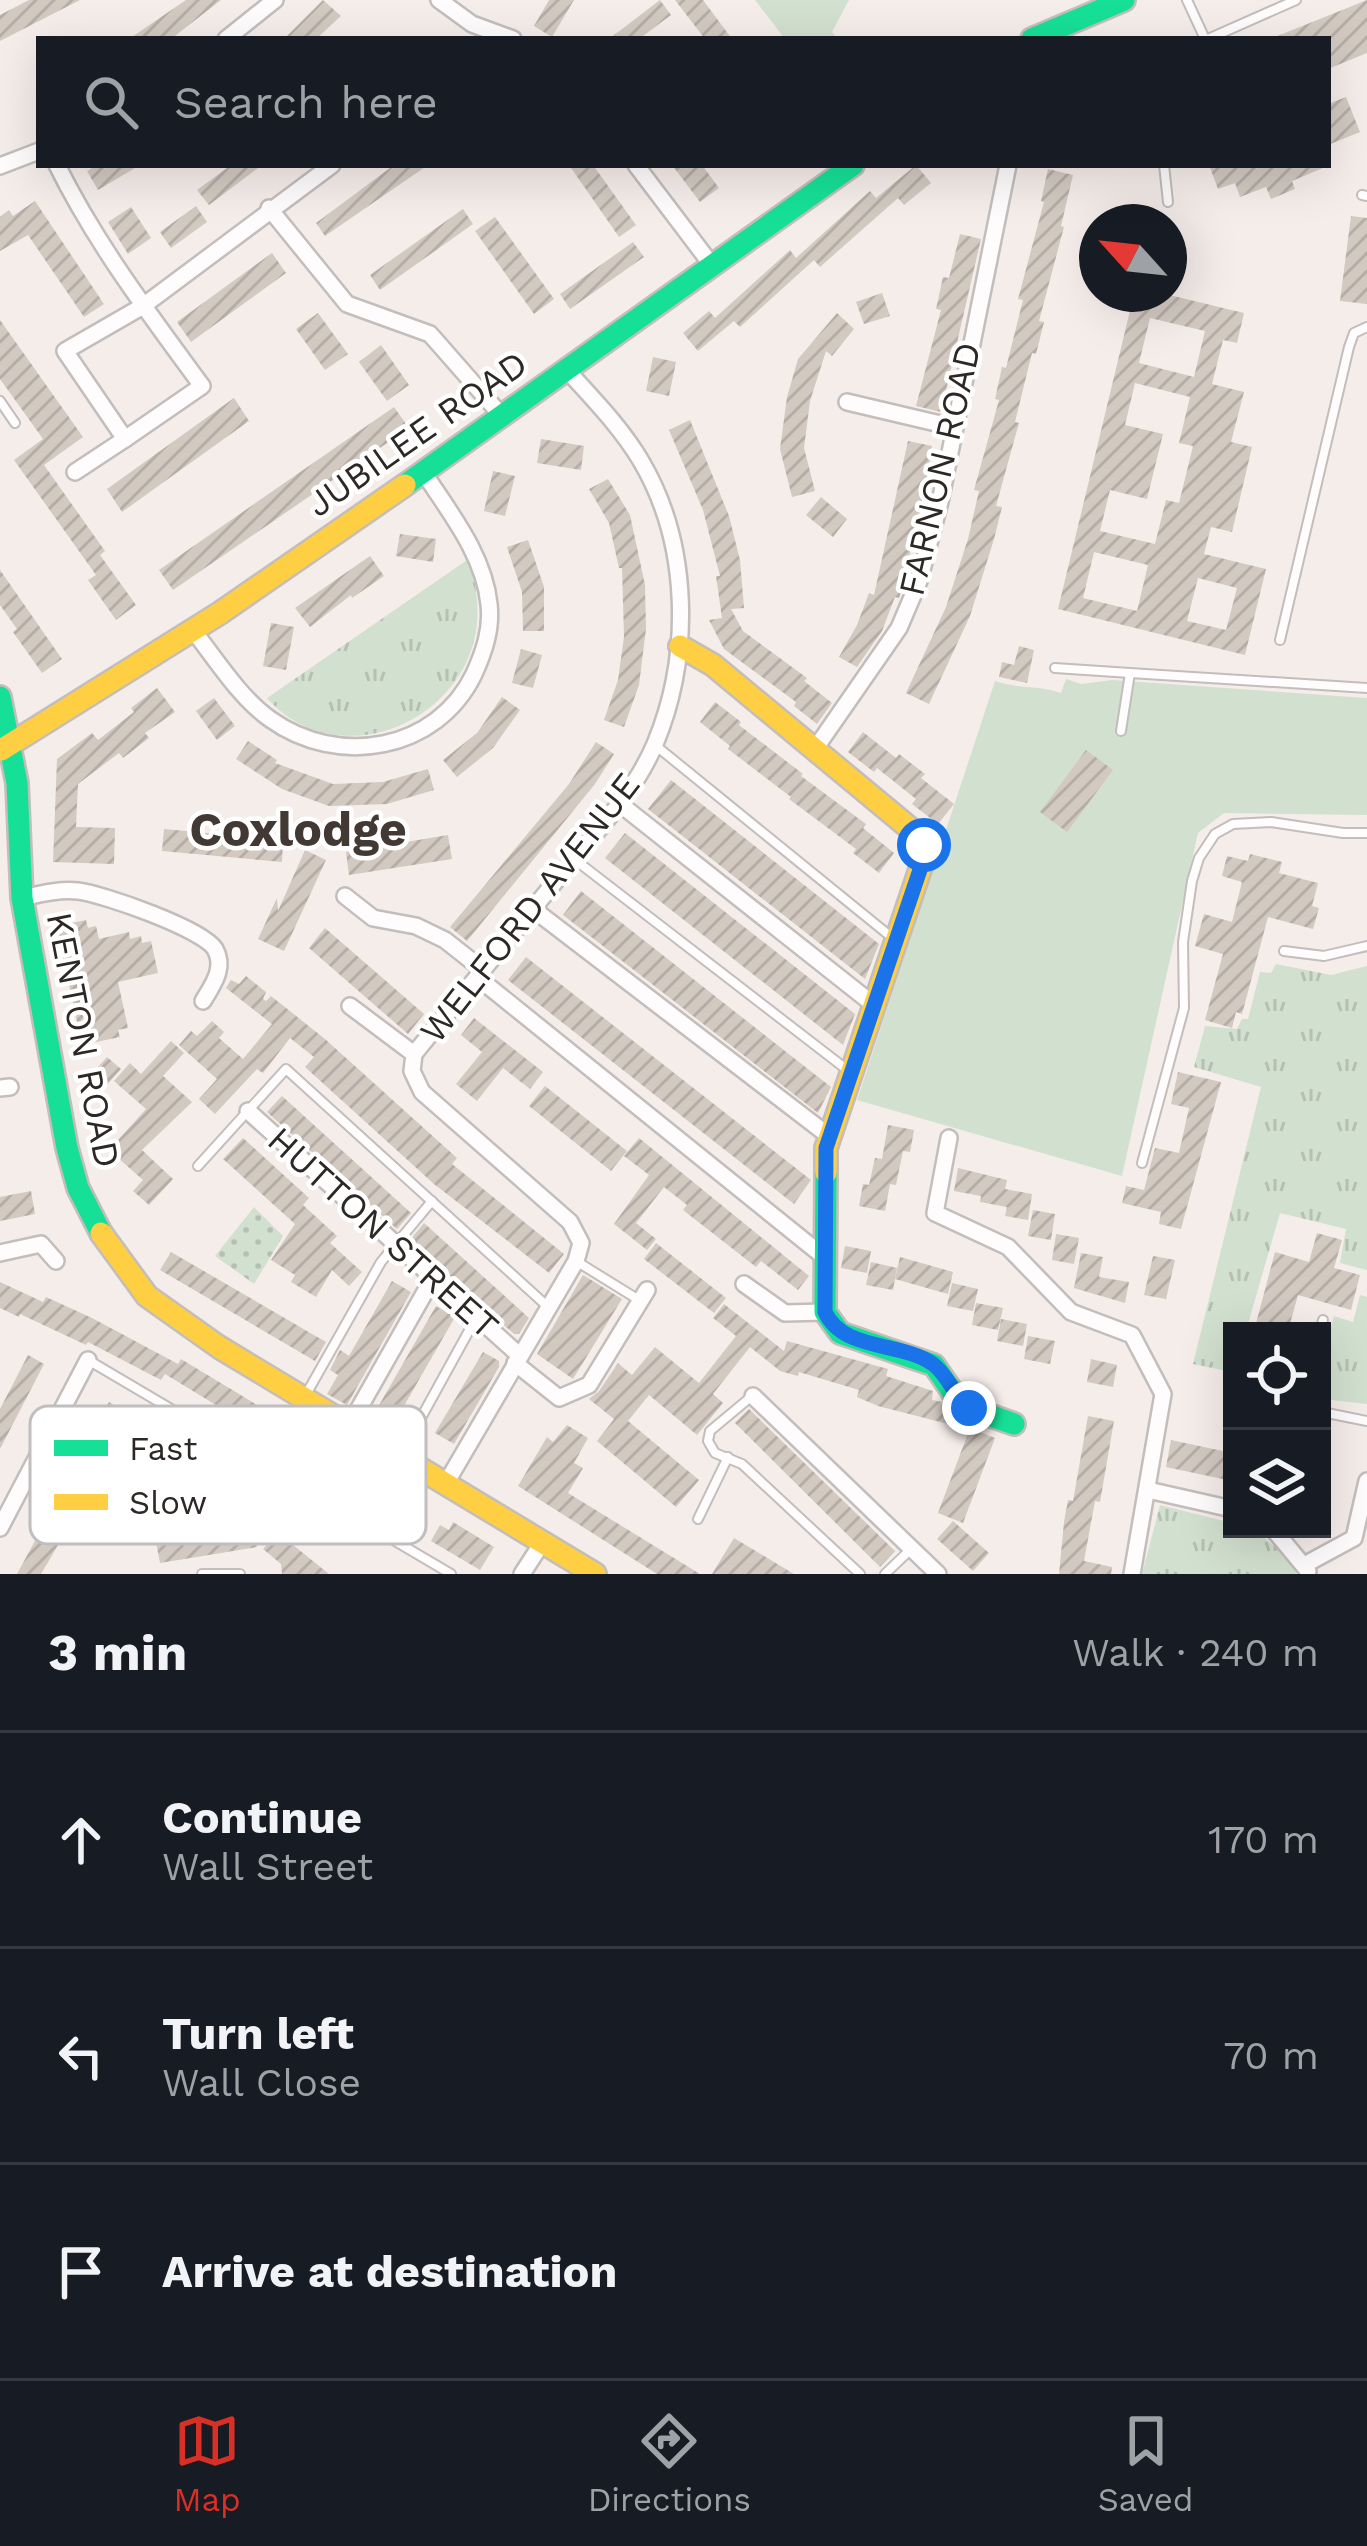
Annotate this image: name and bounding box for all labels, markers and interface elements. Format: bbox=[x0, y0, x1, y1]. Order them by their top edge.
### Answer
search box bbox=[36, 36, 1331, 168]
icon: search bbox=[78, 69, 144, 135]
text: Search here bbox=[174, 76, 438, 129]
north arrow bbox=[1079, 204, 1187, 312]
street label: FARNON ROAD bbox=[890, 338, 990, 600]
street label: JUBILEE ROAD bbox=[299, 342, 535, 526]
street label: WELFORD AVENUE bbox=[412, 765, 648, 1051]
district label: Coxlodge bbox=[189, 801, 407, 858]
route start bbox=[897, 818, 951, 872]
street label: KENTON ROAD bbox=[38, 909, 128, 1171]
street label: HUTTON STREET bbox=[259, 1118, 507, 1348]
map controls bbox=[1223, 1322, 1331, 1538]
button: locate bbox=[1223, 1322, 1331, 1430]
route end bbox=[942, 1381, 996, 1435]
legend bbox=[30, 1406, 426, 1544]
text: Fast bbox=[129, 1429, 198, 1468]
button: layers bbox=[1223, 1430, 1331, 1538]
text: Slow bbox=[129, 1483, 207, 1522]
text: 3 min bbox=[48, 1623, 187, 1682]
text: Walk · 240 m bbox=[1072, 1630, 1319, 1675]
text: Continue bbox=[162, 1791, 362, 1844]
icon: ahead bbox=[48, 1807, 114, 1873]
text: 170 m bbox=[1208, 1817, 1319, 1862]
text: Wall Street bbox=[162, 1844, 373, 1889]
text: Turn left bbox=[162, 2007, 354, 2060]
icon: left bbox=[48, 2023, 114, 2089]
text: 70 m bbox=[1223, 2033, 1319, 2078]
text: Wall Close bbox=[162, 2060, 361, 2105]
icon: arrive bbox=[48, 2239, 114, 2305]
text: Arrive at destination bbox=[162, 2245, 617, 2298]
tab: Map bbox=[173, 2408, 241, 2519]
tab: Directions bbox=[588, 2408, 751, 2519]
tab: Saved bbox=[1098, 2408, 1194, 2519]

